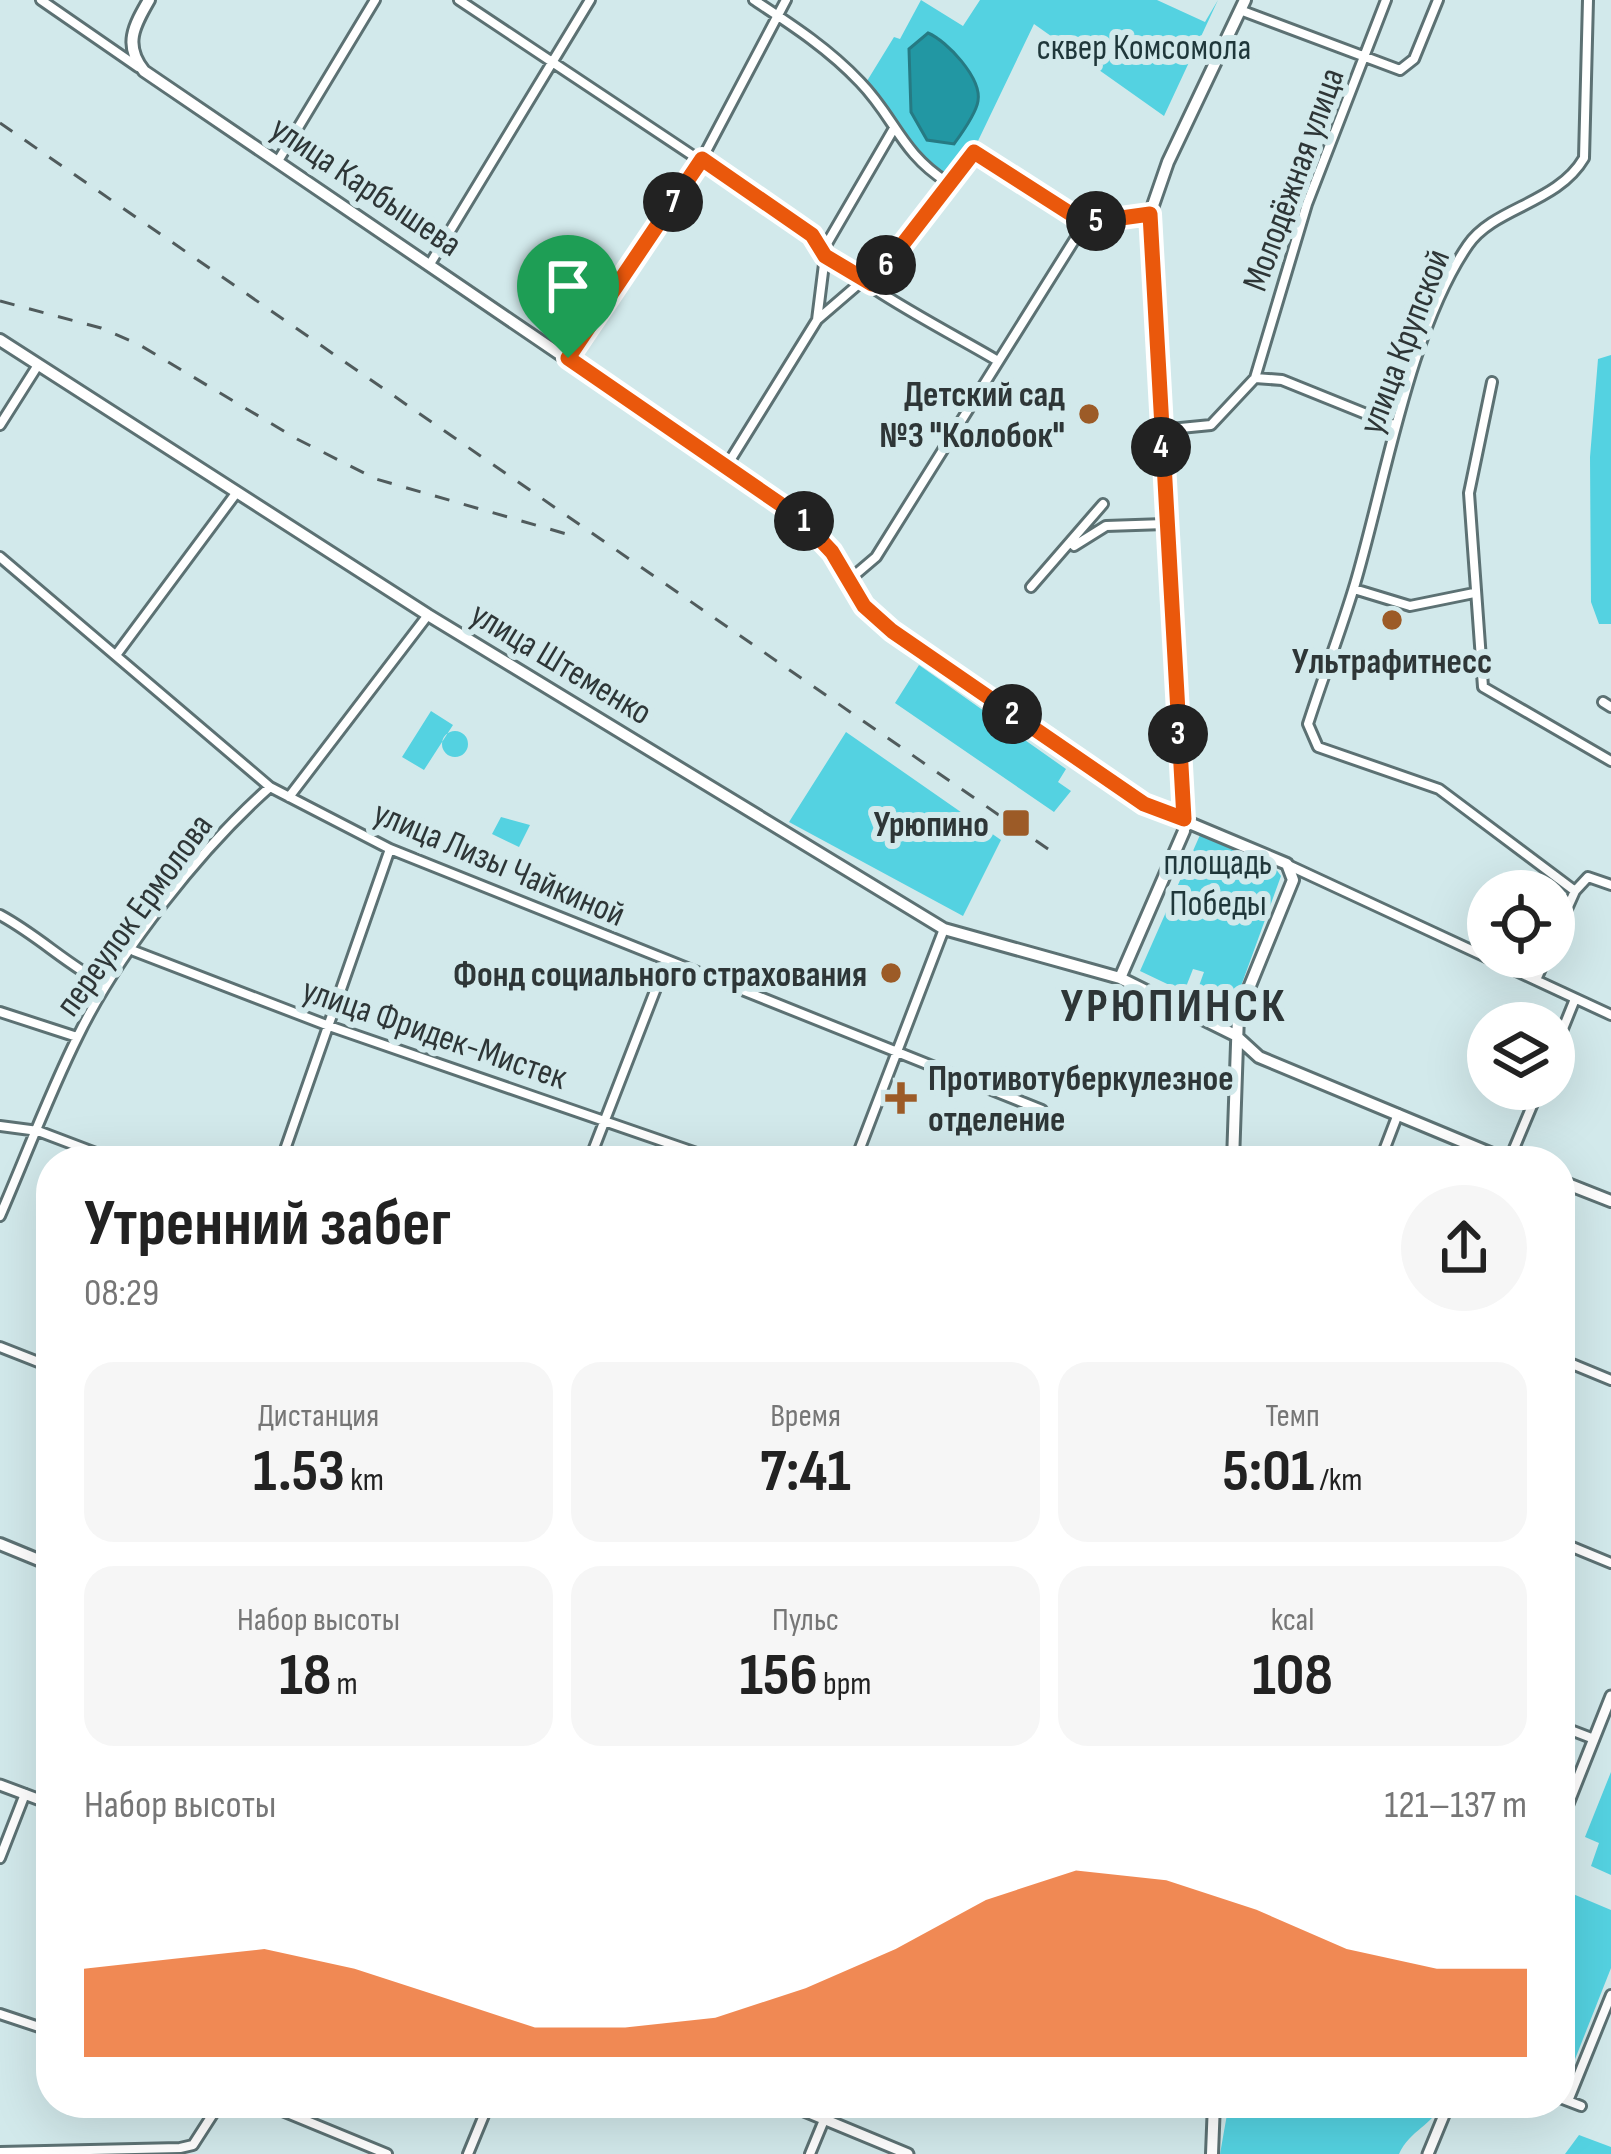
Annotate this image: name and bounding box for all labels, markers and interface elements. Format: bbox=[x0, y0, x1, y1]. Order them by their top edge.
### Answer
park label: сквер Комсомола bbox=[1037, 27, 1251, 70]
street label: Молодёжная улица bbox=[1234, 63, 1355, 297]
street label: улица Карбышева bbox=[262, 108, 469, 267]
pin: 7 bbox=[643, 172, 703, 232]
text: 7 bbox=[666, 182, 680, 222]
pin: 5 bbox=[1066, 191, 1126, 251]
text: 5 bbox=[1089, 201, 1103, 241]
pin bbox=[517, 235, 619, 358]
pin: 6 bbox=[856, 235, 916, 295]
street label: улица Крупской bbox=[1350, 244, 1460, 440]
text: 6 bbox=[878, 245, 894, 285]
icon: arrive bbox=[535, 253, 601, 319]
place label: Детский сад №3 "Колобок" bbox=[879, 374, 1065, 458]
marker: Детский сад №3 "Колобок" bbox=[1076, 401, 1102, 427]
pin: 4 bbox=[1131, 417, 1191, 477]
text: 4 bbox=[1153, 427, 1169, 467]
pin: 1 bbox=[774, 491, 834, 551]
text: 1 bbox=[798, 501, 810, 541]
street label: улица Штеменко bbox=[462, 593, 659, 735]
marker: Ультрафитнесс bbox=[1379, 607, 1405, 633]
place label: Ультрафитнесс bbox=[1292, 641, 1492, 684]
pin: 2 bbox=[982, 684, 1042, 744]
text: 2 bbox=[1005, 694, 1019, 734]
pin: 3 bbox=[1148, 704, 1208, 764]
text: 3 bbox=[1171, 714, 1185, 754]
street label: улица Лизы Чайкиной bbox=[367, 792, 631, 937]
place label: Урюпино bbox=[874, 804, 989, 847]
street label: переулок Ермолова bbox=[47, 806, 223, 1025]
marker: Урюпино bbox=[1000, 807, 1032, 839]
park label: площадь Победы bbox=[1164, 842, 1272, 926]
map controls bbox=[1467, 870, 1575, 1110]
button: locate bbox=[1467, 870, 1575, 978]
place label: Фонд социального страхования bbox=[453, 954, 867, 997]
marker: Фонд социального страхования bbox=[878, 960, 904, 986]
street label: улица Фридек-Мистек bbox=[296, 969, 572, 1100]
district label: УРЮПИНСК bbox=[1061, 978, 1287, 1035]
button: layers bbox=[1467, 1002, 1575, 1110]
place label: Противотуберкулезное отделение bbox=[928, 1058, 1234, 1142]
marker: Противотуберкулезное отделение bbox=[885, 1082, 917, 1114]
text: Утренний забег bbox=[84, 1185, 451, 1264]
button: share bbox=[1401, 1185, 1527, 1311]
text: 08:29 bbox=[84, 1270, 159, 1317]
text: Дистанция bbox=[258, 1396, 379, 1436]
text: Время bbox=[770, 1396, 841, 1436]
text: Темп bbox=[1265, 1396, 1320, 1436]
text: 1.53 bbox=[253, 1436, 345, 1508]
text: 7:41 bbox=[760, 1436, 851, 1508]
text: 5:01 bbox=[1222, 1436, 1314, 1508]
text: km bbox=[345, 1460, 384, 1500]
text: /km bbox=[1314, 1460, 1363, 1500]
text: Набор высоты bbox=[237, 1600, 400, 1640]
text: Пульс bbox=[772, 1600, 839, 1640]
text: kcal bbox=[1271, 1600, 1314, 1640]
text: 18 bbox=[279, 1640, 331, 1712]
text: 156 bbox=[739, 1640, 818, 1712]
text: 108 bbox=[1252, 1640, 1333, 1712]
text: m bbox=[331, 1664, 358, 1704]
text: bpm bbox=[818, 1664, 872, 1704]
text: Набор высоты bbox=[84, 1782, 276, 1829]
text: 121–137 m bbox=[1385, 1782, 1527, 1829]

